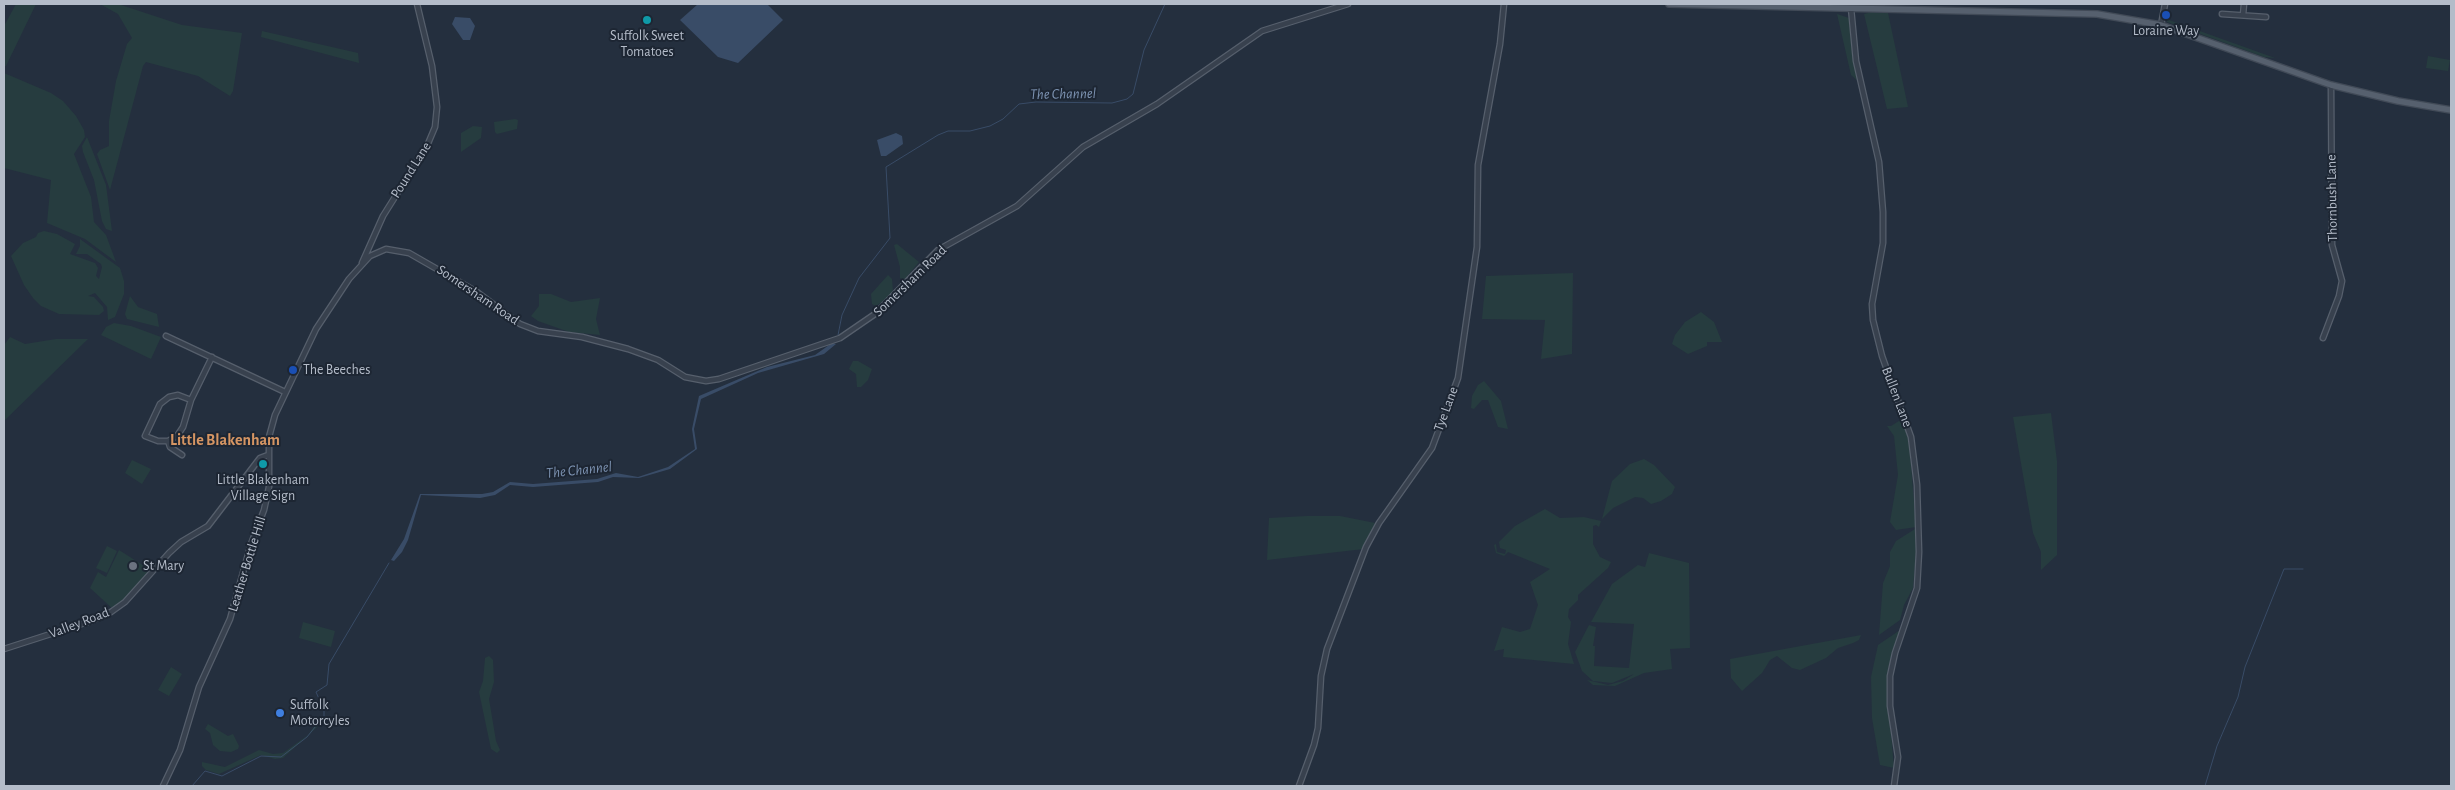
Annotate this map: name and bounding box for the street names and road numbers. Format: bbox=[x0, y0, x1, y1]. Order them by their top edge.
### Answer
street label: Pound Lane bbox=[387, 139, 435, 201]
street label: Thornbush Lane bbox=[2323, 154, 2341, 242]
street label: Somersham Road bbox=[870, 242, 950, 320]
street label: Somersham Road bbox=[434, 261, 522, 329]
street label: Bullen Lane bbox=[1878, 364, 1916, 430]
street label: Tye Lane bbox=[1430, 384, 1462, 434]
street label: Leather Bottle Hill bbox=[225, 514, 269, 614]
street label: Valley Road bbox=[47, 604, 111, 642]

